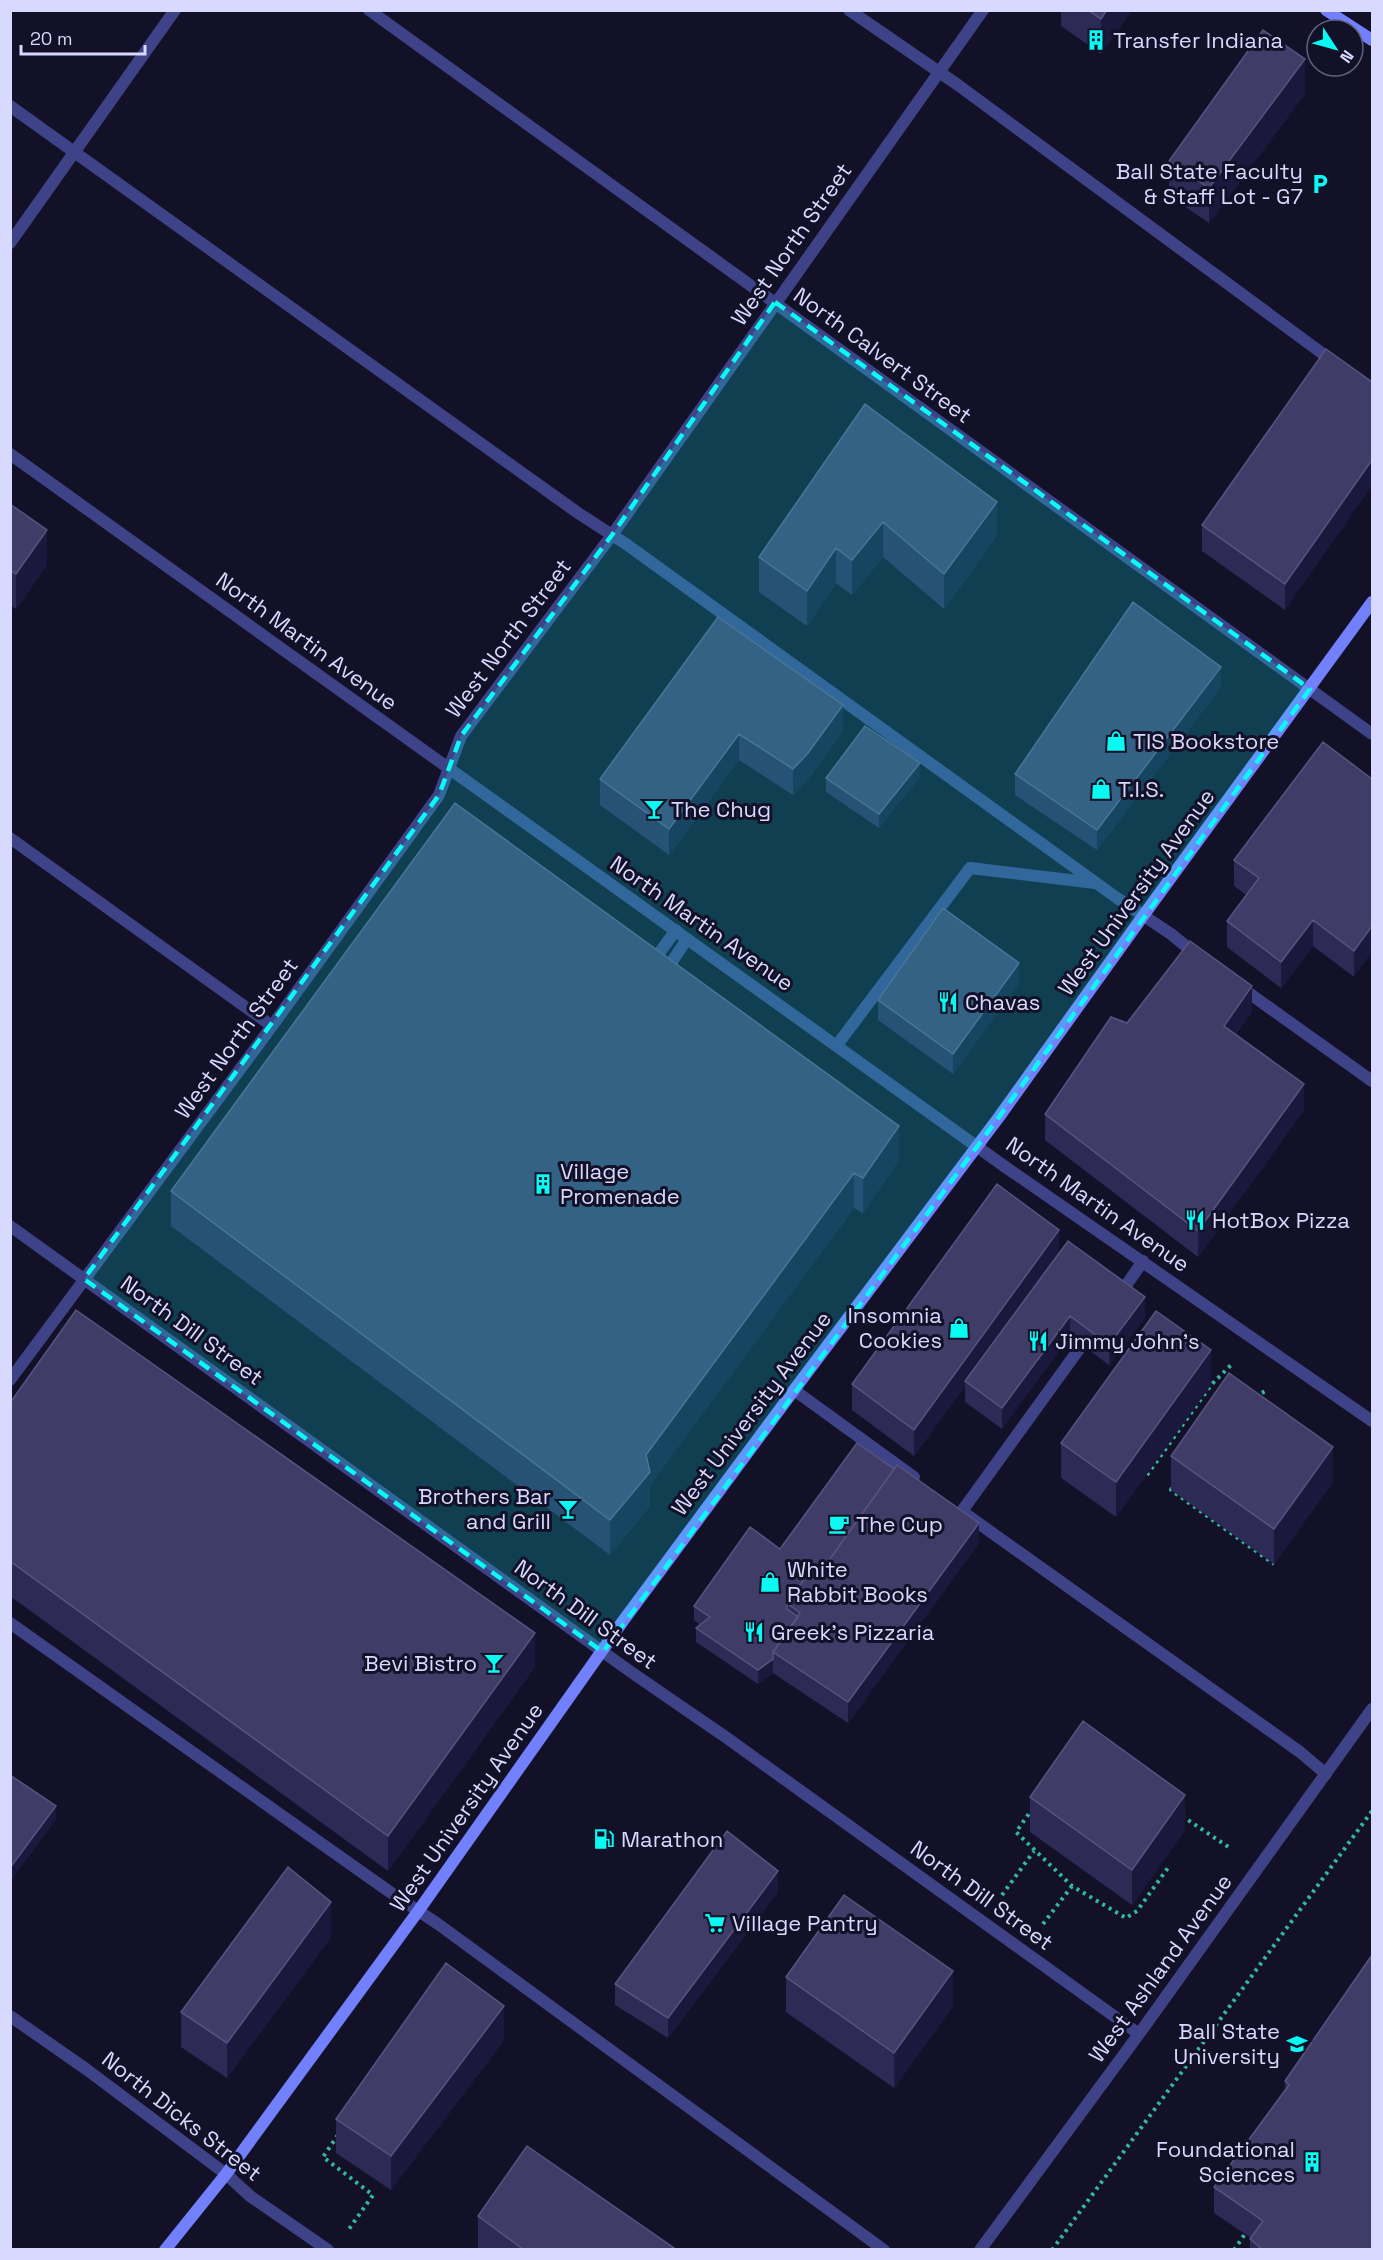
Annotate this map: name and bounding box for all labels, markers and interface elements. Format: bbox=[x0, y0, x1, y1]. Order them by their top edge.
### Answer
scale bar bbox=[21, 18, 146, 56]
north arrow bbox=[1305, 18, 1365, 78]
place label: Transfer Indiana bbox=[1113, 26, 1283, 54]
text: 20 m bbox=[30, 27, 73, 50]
building icon: Transfer Indiana bbox=[1084, 28, 1108, 52]
text: N bbox=[1335, 46, 1358, 67]
street label: West North Street bbox=[724, 157, 858, 331]
place label: Ball State Faculty & Staff Lot - G7 bbox=[1116, 157, 1303, 210]
parking icon: Ball State Faculty & Staff Lot - G7 bbox=[1308, 172, 1332, 196]
street label: North Calvert Street bbox=[788, 281, 978, 429]
street label: West North Street bbox=[439, 553, 577, 723]
street label: North Martin Avenue bbox=[211, 566, 403, 716]
place label: TIS Bookstore bbox=[1133, 727, 1279, 755]
shop icon: TIS Bookstore bbox=[1104, 729, 1128, 753]
place label: T.I.S. bbox=[1118, 775, 1164, 803]
shop icon: T.I.S. bbox=[1089, 777, 1113, 801]
street label: West University Avenue bbox=[1052, 783, 1220, 1001]
place label: The Chug bbox=[671, 795, 771, 823]
bar icon: The Chug bbox=[642, 797, 666, 821]
street label: North Martin Avenue bbox=[605, 849, 799, 997]
street label: West North Street bbox=[168, 952, 304, 1124]
place label: Chavas bbox=[965, 988, 1040, 1016]
restaurant icon: Chavas bbox=[936, 990, 960, 1014]
street label: North Martin Avenue bbox=[1001, 1130, 1195, 1278]
place label: Village Promenade bbox=[560, 1157, 680, 1210]
building icon: Village Promenade bbox=[531, 1172, 555, 1196]
place label: HotBox Pizza bbox=[1212, 1206, 1350, 1234]
restaurant icon: HotBox Pizza bbox=[1183, 1208, 1207, 1232]
street label: North Dill Street bbox=[115, 1269, 269, 1391]
place label: Insomnia Cookies bbox=[848, 1301, 942, 1354]
street label: West University Avenue bbox=[665, 1305, 837, 1521]
shop icon: Insomnia Cookies bbox=[947, 1316, 971, 1340]
place label: Jimmy John's bbox=[1055, 1327, 1200, 1355]
restaurant icon: Jimmy John's bbox=[1026, 1329, 1050, 1353]
place label: Brothers Bar and Grill bbox=[418, 1482, 551, 1535]
bar icon: Brothers Bar and Grill bbox=[556, 1497, 580, 1521]
place label: The Cup bbox=[856, 1510, 943, 1538]
cafe icon: The Cup bbox=[827, 1512, 851, 1536]
street label: North Dill Street bbox=[509, 1553, 663, 1675]
place label: White Rabbit Books bbox=[787, 1555, 928, 1608]
shop icon: White Rabbit Books bbox=[758, 1570, 782, 1594]
place label: Greek's Pizzaria bbox=[771, 1618, 935, 1646]
restaurant icon: Greek's Pizzaria bbox=[742, 1620, 766, 1644]
place label: Bevi Bistro bbox=[364, 1649, 477, 1677]
bar icon: Bevi Bistro bbox=[482, 1651, 506, 1675]
street label: West University Avenue bbox=[383, 1697, 549, 1917]
place label: Marathon bbox=[621, 1825, 723, 1853]
fuel station icon: Marathon bbox=[592, 1827, 616, 1851]
street label: North Dill Street bbox=[905, 1834, 1059, 1956]
street label: West Ashland Avenue bbox=[1082, 1868, 1238, 2068]
place label: Village Pantry bbox=[732, 1909, 878, 1937]
supermarket icon: Village Pantry bbox=[703, 1911, 727, 1935]
place label: Ball State University bbox=[1173, 2017, 1280, 2070]
school or university icon: Ball State University bbox=[1285, 2032, 1309, 2056]
street label: North Dicks Street bbox=[97, 2045, 267, 2187]
place label: Foundational Sciences bbox=[1156, 2135, 1295, 2188]
building icon: Foundational Sciences bbox=[1300, 2150, 1324, 2174]

